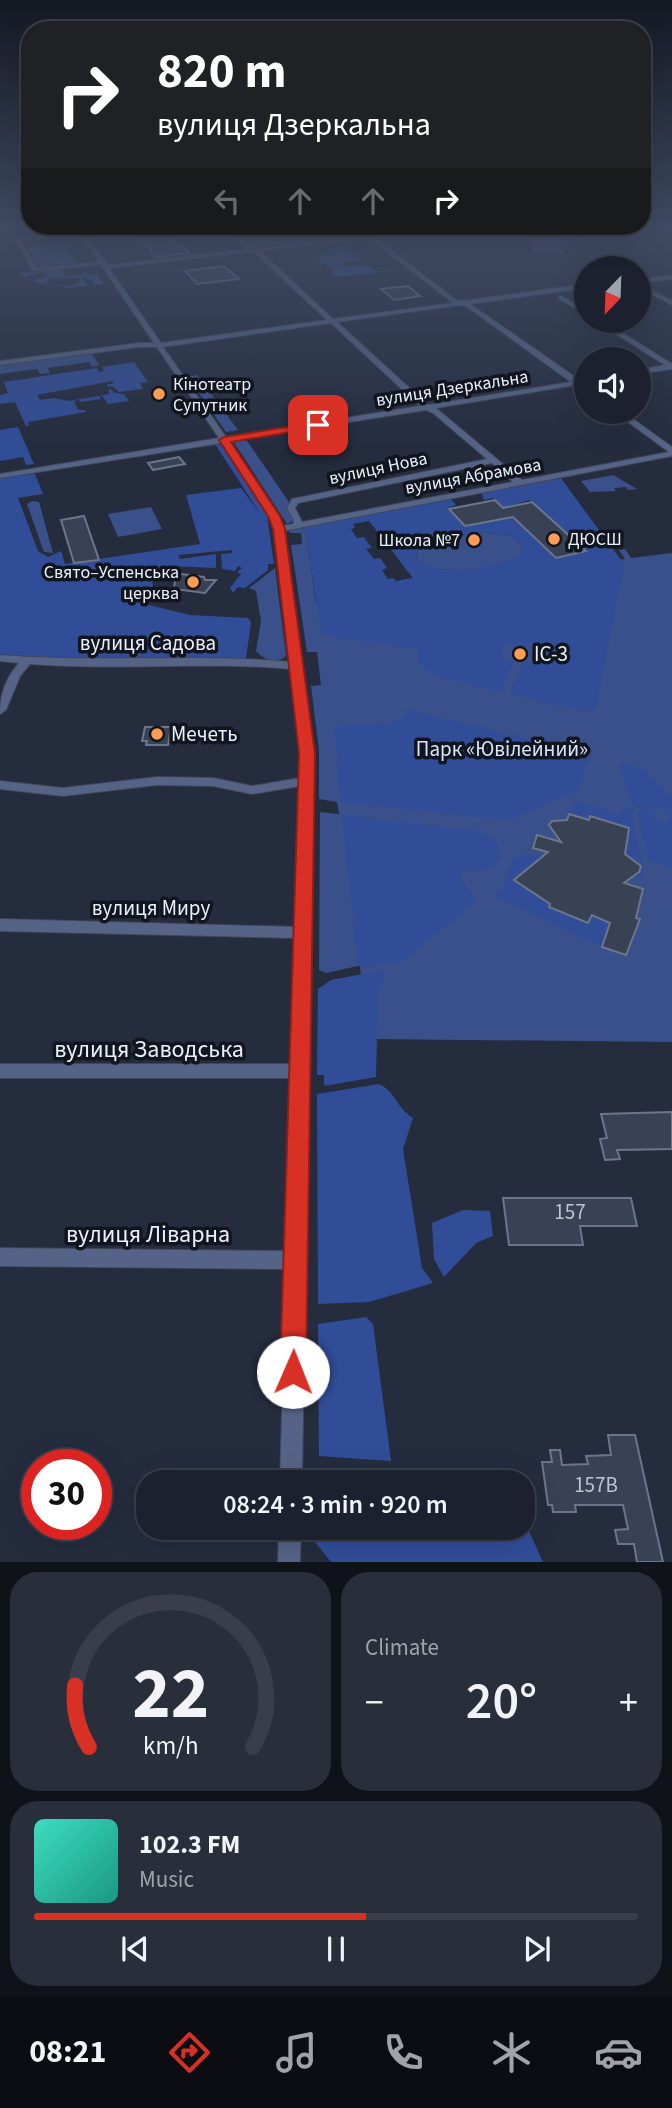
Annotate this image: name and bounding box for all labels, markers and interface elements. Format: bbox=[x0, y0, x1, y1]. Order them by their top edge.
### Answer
text: 820 m bbox=[157, 37, 286, 107]
icon: right bbox=[42, 49, 133, 140]
text: вулиця Дзеркальна bbox=[157, 102, 431, 148]
icon: left bbox=[208, 182, 246, 220]
icon: ahead bbox=[281, 182, 319, 220]
icon: ahead bbox=[354, 182, 392, 220]
icon: right bbox=[427, 182, 465, 220]
north arrow bbox=[574, 256, 651, 332]
map controls bbox=[574, 256, 651, 424]
button: sound bbox=[574, 347, 651, 424]
street label: вулиця Дзеркальна bbox=[374, 364, 530, 413]
place label: Кінотеатр Супутник bbox=[173, 372, 251, 418]
marker: Кінотеатр Супутник bbox=[151, 386, 167, 402]
pin bbox=[288, 395, 348, 455]
icon: arrive bbox=[299, 406, 337, 444]
street label: вулиця Нова bbox=[327, 446, 429, 491]
street label: вулиця Абрамова bbox=[403, 452, 543, 501]
place label: ДЮСШ bbox=[568, 527, 622, 552]
place label: Школа №7 bbox=[379, 528, 460, 553]
marker: ДЮСШ bbox=[546, 531, 562, 547]
marker: Школа №7 bbox=[466, 532, 482, 548]
place label: Свято–Успенська церква bbox=[44, 560, 179, 606]
marker: Свято–Успенська церква bbox=[185, 574, 201, 590]
street label: вулиця Садова bbox=[80, 628, 216, 658]
place label: ІС-3 bbox=[534, 639, 568, 669]
marker: ІС-3 bbox=[512, 646, 528, 662]
place label: Мечеть bbox=[171, 719, 238, 749]
marker: Мечеть bbox=[149, 726, 165, 742]
park label: Парк «Ювілейний» bbox=[416, 734, 588, 764]
street label: вулиця Миру bbox=[92, 893, 210, 923]
street label: вулиця Заводська bbox=[54, 1032, 244, 1067]
house number: 157 bbox=[554, 1197, 586, 1227]
street label: вулиця Ліварна bbox=[66, 1217, 230, 1252]
position arrow bbox=[256, 1335, 330, 1409]
speed limit sign: 30 bbox=[21, 1449, 112, 1540]
house number: 157В bbox=[574, 1470, 618, 1500]
text: 08:24 · 3 min · 920 m bbox=[223, 1486, 448, 1523]
text: Climate bbox=[365, 1631, 439, 1664]
text: 22 bbox=[132, 1643, 209, 1747]
text: 20° bbox=[466, 1665, 537, 1739]
text: − bbox=[365, 1676, 384, 1730]
text: + bbox=[619, 1676, 638, 1730]
text: km/h bbox=[143, 1728, 198, 1764]
text: 102.3 FM bbox=[139, 1826, 240, 1863]
text: Music bbox=[139, 1863, 194, 1896]
icon: previous bbox=[116, 1930, 154, 1968]
icon: pause bbox=[317, 1930, 355, 1968]
icon: next bbox=[518, 1930, 556, 1968]
icon: directions bbox=[165, 2028, 214, 2077]
icon: music bbox=[272, 2028, 321, 2077]
icon: phone bbox=[379, 2028, 428, 2077]
icon: climate bbox=[487, 2028, 536, 2077]
icon: car bbox=[594, 2028, 643, 2077]
text: 08:21 bbox=[29, 2029, 106, 2075]

